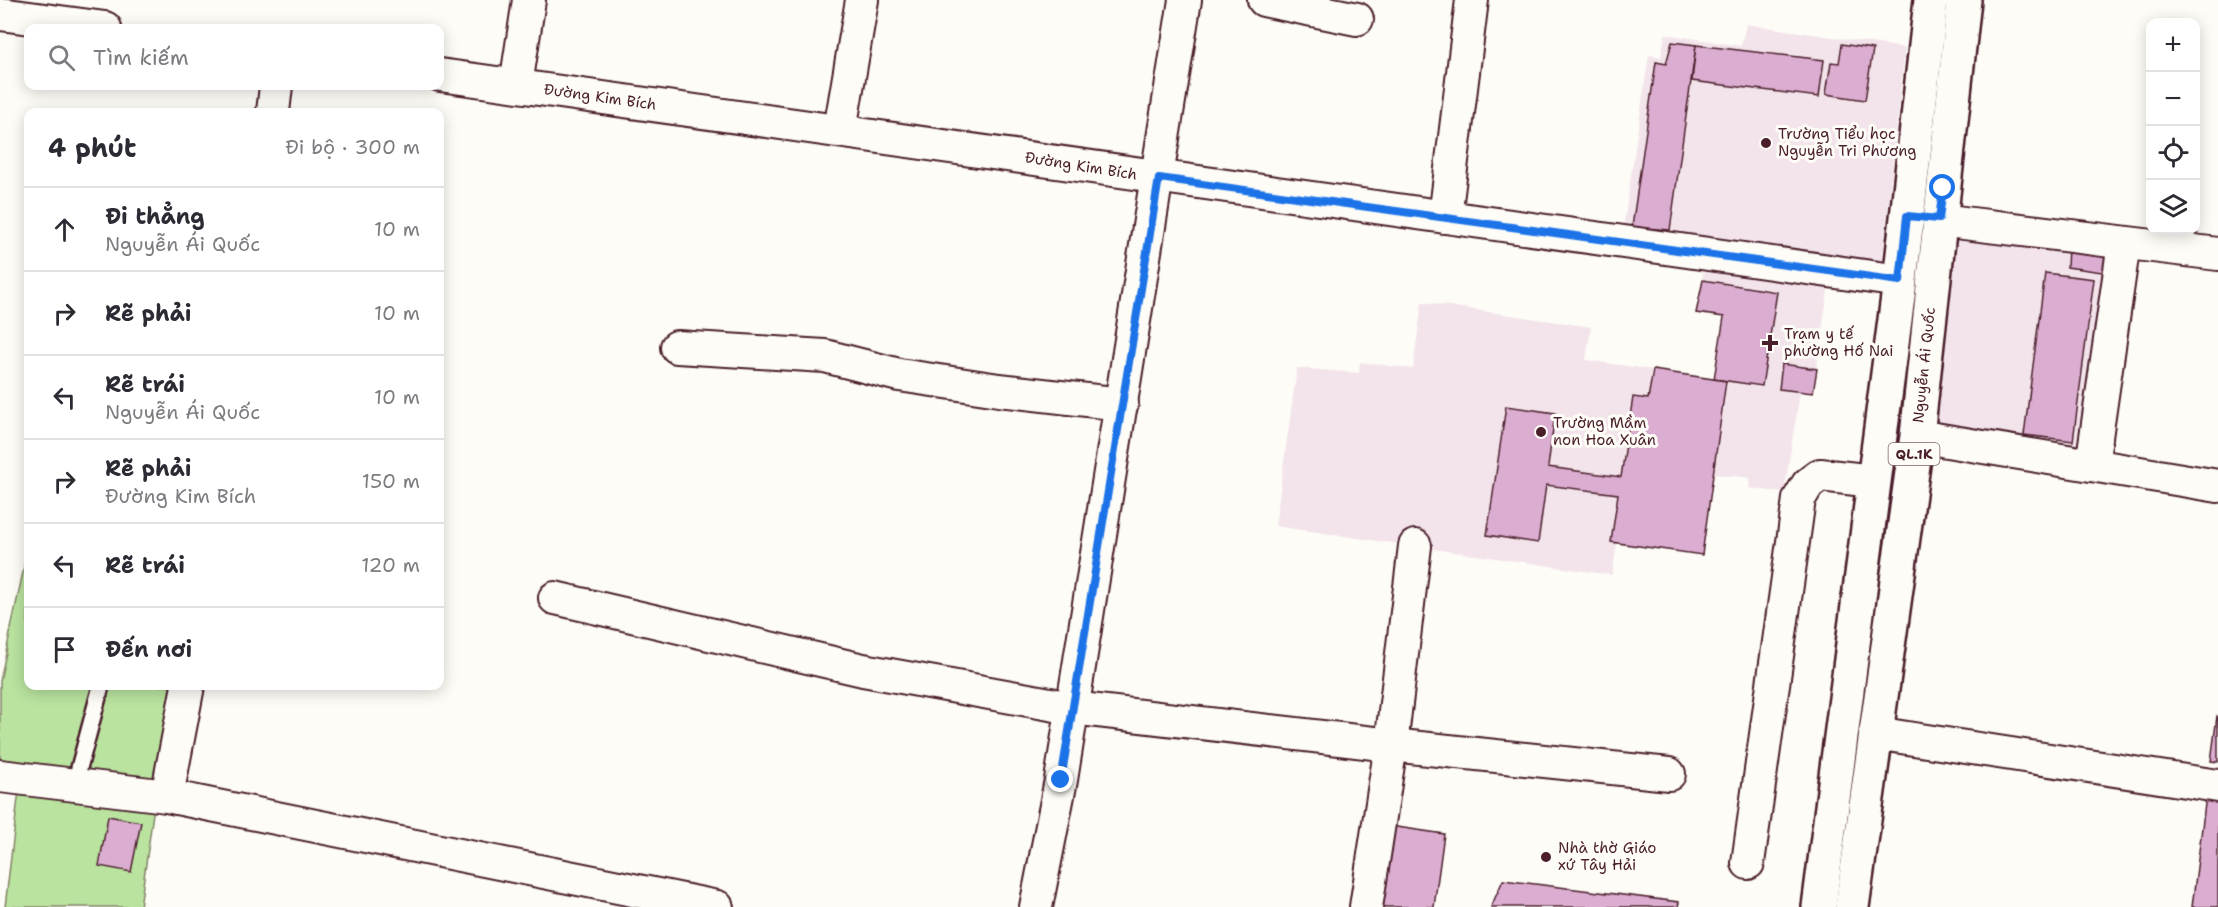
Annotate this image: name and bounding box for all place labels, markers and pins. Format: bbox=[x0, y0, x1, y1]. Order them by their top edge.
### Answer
place label: Trường Tiểu học Nguyễn Tri Phương bbox=[1778, 124, 1917, 161]
marker: Trường Tiểu học Nguyễn Tri Phương bbox=[1759, 136, 1773, 150]
place label: Trạm y tế phường Hố Nai bbox=[1784, 324, 1894, 361]
marker: Trạm y tế phường Hố Nai bbox=[1761, 334, 1779, 352]
place label: Trường Mầm non Hoa Xuân bbox=[1553, 413, 1656, 450]
marker: Trường Mầm non Hoa Xuân bbox=[1534, 425, 1548, 439]
place label: Nhà thờ Giáo xứ Tây Hải bbox=[1558, 838, 1656, 875]
marker: Nhà thờ Giáo xứ Tây Hải bbox=[1539, 850, 1553, 864]

